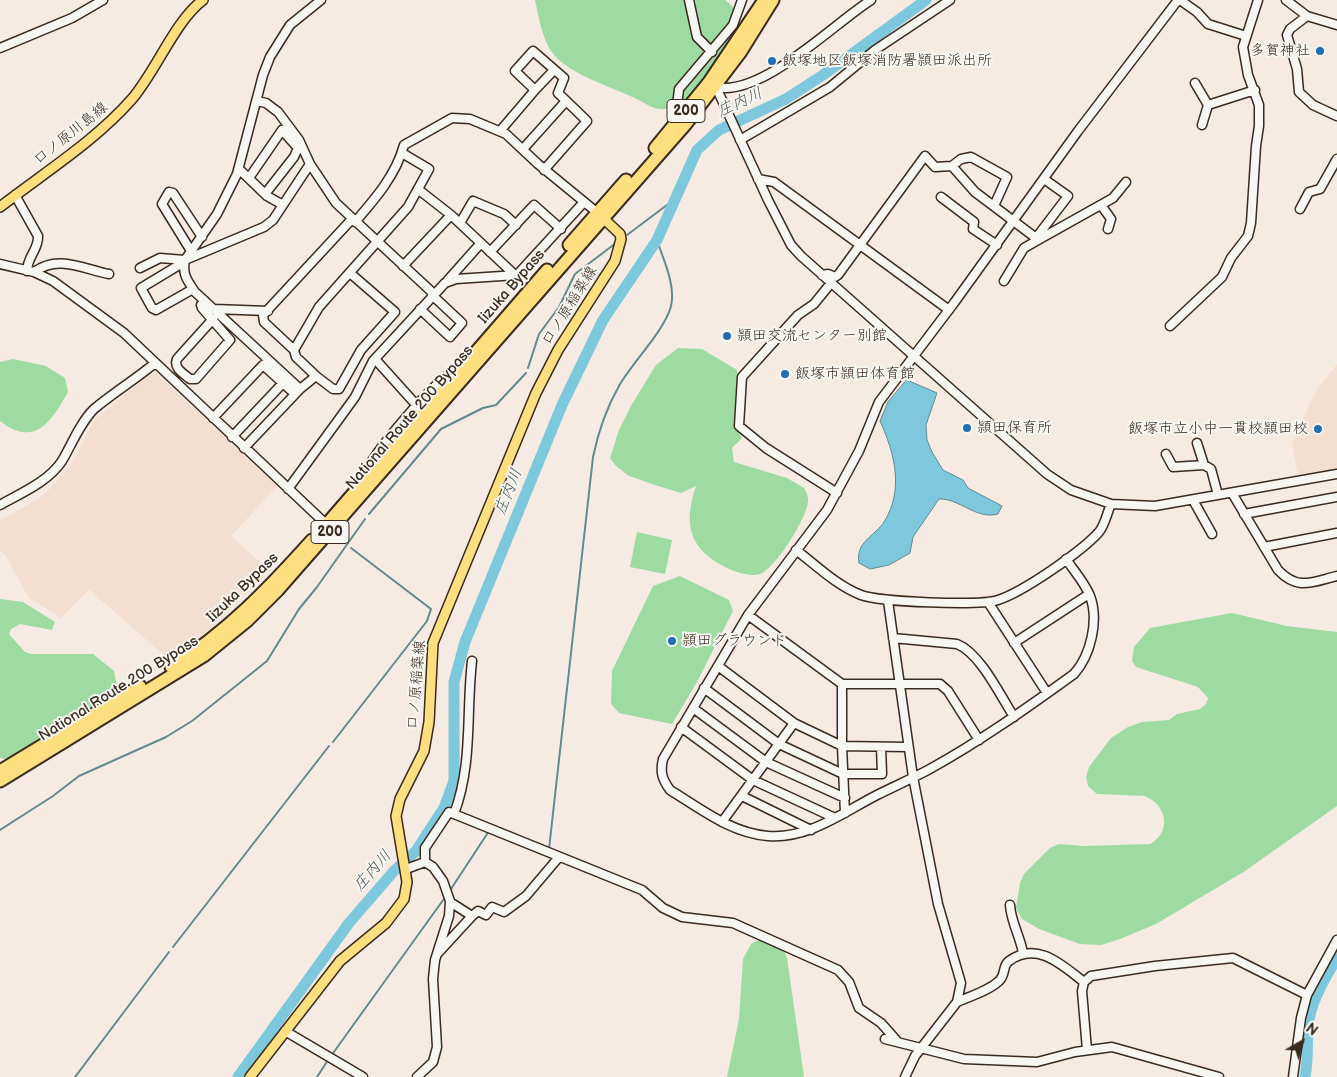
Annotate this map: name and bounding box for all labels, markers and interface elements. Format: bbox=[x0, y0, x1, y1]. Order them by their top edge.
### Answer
place label: 多賀神社 bbox=[1250, 42, 1310, 60]
marker: 多賀神社 bbox=[1314, 45, 1326, 57]
place label: 飯塚地区飯塚消防署頴田派出所 bbox=[782, 52, 992, 70]
marker: 飯塚地区飯塚消防署頴田派出所 bbox=[766, 55, 778, 67]
water label: 庄内川 bbox=[714, 84, 766, 122]
street label: 口ノ原川島線 bbox=[30, 99, 112, 169]
road number: 200 bbox=[667, 100, 705, 122]
street label: Iizuka Bypass bbox=[475, 246, 549, 328]
street label: 口ノ原稲築線 bbox=[539, 263, 601, 349]
place label: 頴田交流センター別館 bbox=[737, 327, 887, 345]
marker: 頴田交流センター別館 bbox=[721, 330, 733, 342]
street label: National Route 200 Bypass bbox=[343, 342, 477, 494]
place label: 飯塚市頴田体育館 bbox=[795, 365, 915, 383]
marker: 飯塚市頴田体育館 bbox=[779, 368, 791, 380]
place label: 頴田保育所 bbox=[977, 419, 1052, 437]
place label: 飯塚市立小中一貫校頴田校 bbox=[1128, 420, 1308, 438]
marker: 頴田保育所 bbox=[961, 422, 973, 434]
marker: 飯塚市立小中一貫校頴田校 bbox=[1312, 423, 1324, 435]
water label: 庄内川 bbox=[491, 466, 527, 518]
road number: 200 bbox=[311, 520, 349, 544]
street label: Iizuka Bypass bbox=[204, 549, 282, 627]
street label: National Route 200 Bypass bbox=[36, 632, 202, 746]
place label: 頴田グラウンド bbox=[682, 632, 787, 650]
marker: 頴田グラウンド bbox=[666, 635, 678, 647]
street label: 口ノ原稲築線 bbox=[404, 639, 430, 731]
water label: 庄内川 bbox=[350, 847, 396, 895]
north arrow bbox=[1277, 1017, 1327, 1067]
text: N bbox=[1302, 1020, 1321, 1040]

